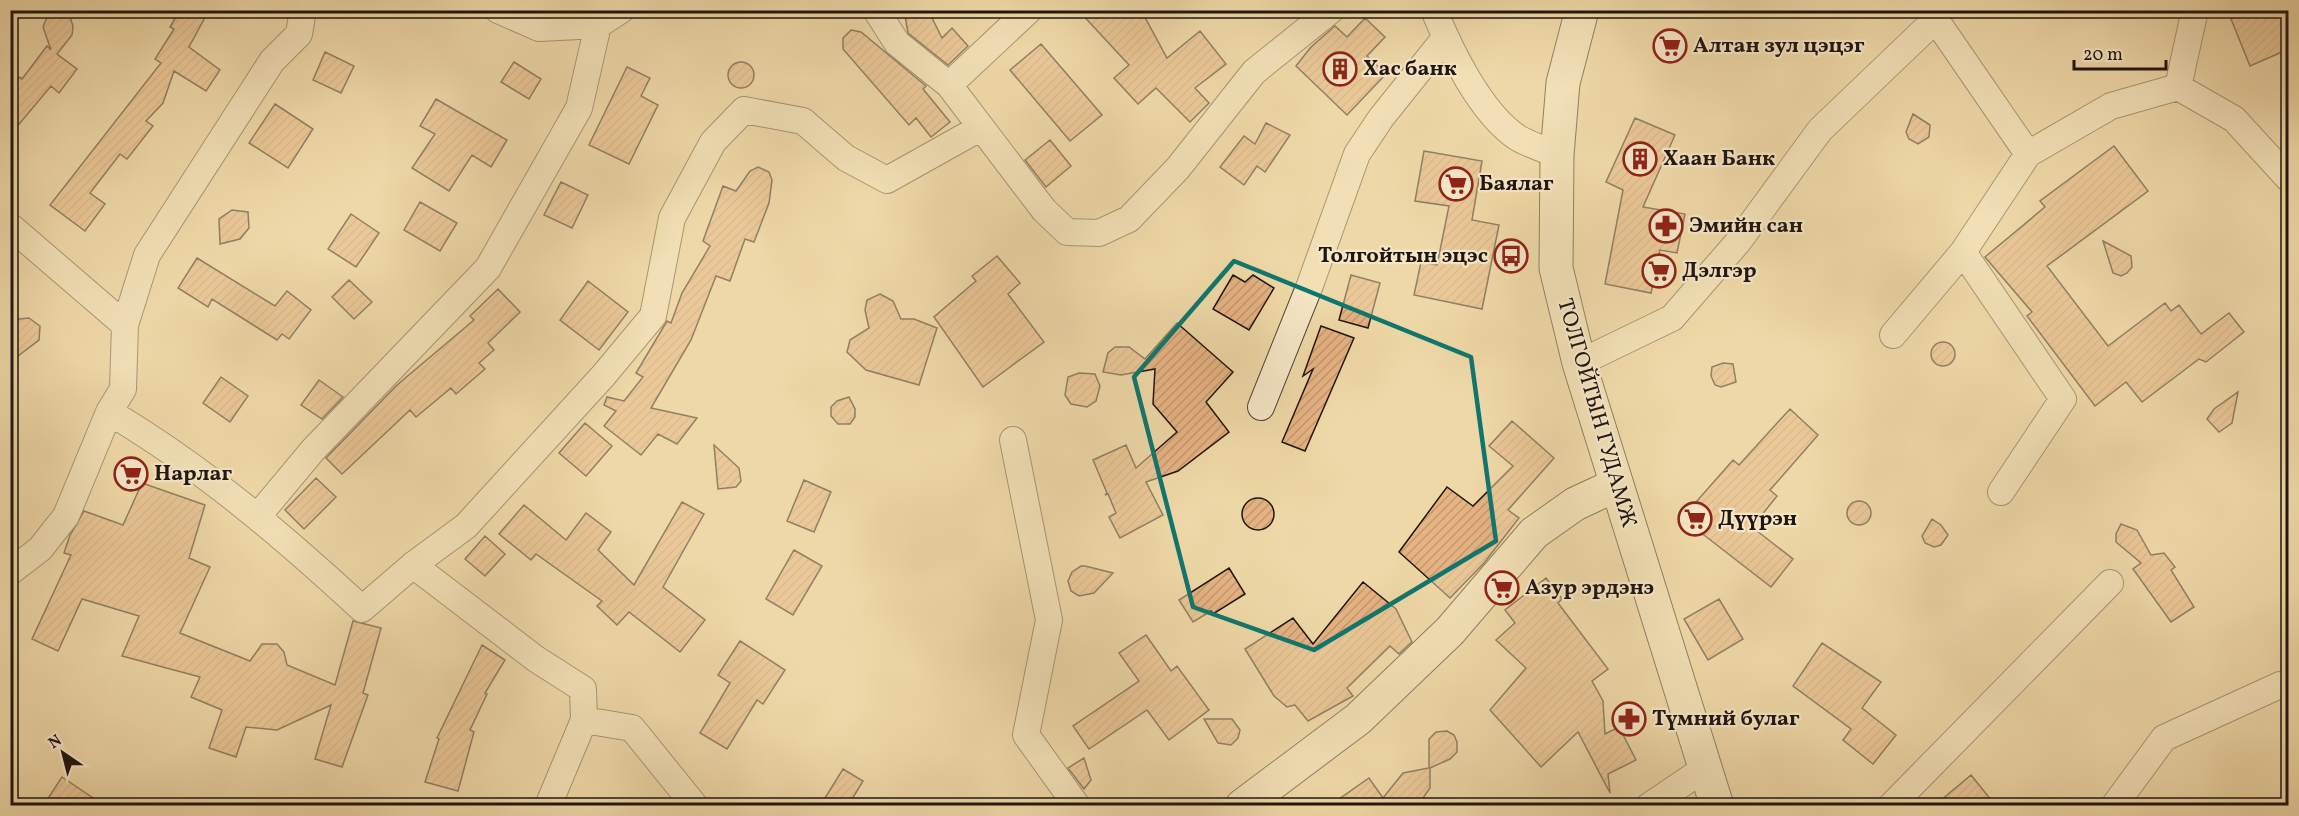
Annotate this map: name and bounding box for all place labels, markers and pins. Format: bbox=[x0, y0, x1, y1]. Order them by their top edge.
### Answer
supermarket icon: Алтан зул цэцэг bbox=[1652, 28, 1688, 64]
place label: Алтан зул цэцэг bbox=[1693, 31, 1865, 62]
building icon: Хас банк bbox=[1322, 51, 1358, 87]
place label: Хас банк bbox=[1363, 54, 1457, 85]
building icon: Хаан Банк bbox=[1622, 141, 1658, 177]
place label: Хаан Банк bbox=[1663, 144, 1775, 175]
supermarket icon: Баялаг bbox=[1438, 166, 1474, 202]
place label: Баялаг bbox=[1479, 169, 1554, 200]
pharmacy icon: Эмийн сан bbox=[1648, 208, 1684, 244]
place label: Эмийн сан bbox=[1689, 211, 1803, 242]
bus stop icon: Толгойтын эцэс bbox=[1493, 238, 1529, 274]
place label: Толгойтын эцэс bbox=[1318, 241, 1488, 272]
supermarket icon: Дэлгэр bbox=[1641, 253, 1677, 289]
place label: Дэлгэр bbox=[1682, 256, 1757, 287]
supermarket icon: Нарлаг bbox=[113, 456, 149, 492]
place label: Нарлаг bbox=[154, 459, 233, 490]
supermarket icon: Дүүрэн bbox=[1677, 501, 1713, 537]
place label: Дүүрэн bbox=[1718, 504, 1797, 535]
supermarket icon: Азур эрдэнэ bbox=[1484, 570, 1520, 606]
place label: Азур эрдэнэ bbox=[1525, 573, 1654, 604]
pharmacy icon: Түмний булаг bbox=[1611, 701, 1647, 737]
place label: Түмний булаг bbox=[1652, 704, 1800, 735]

